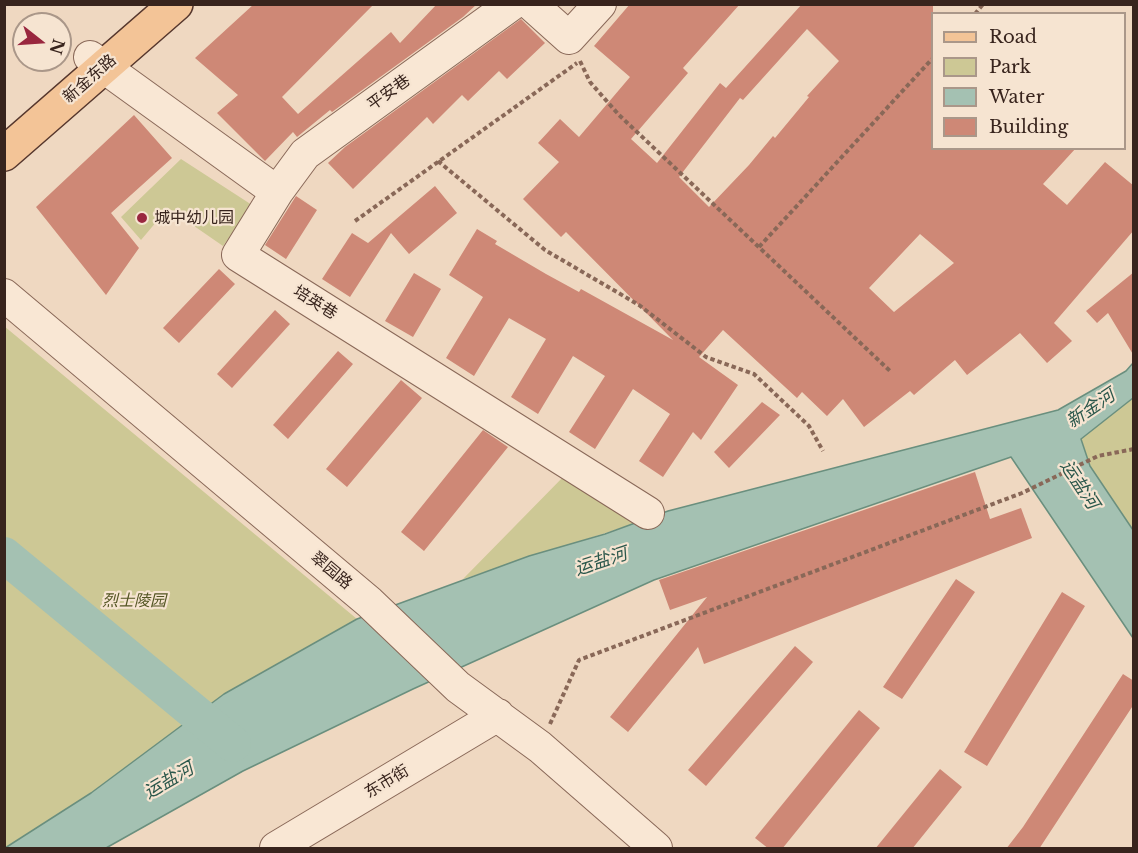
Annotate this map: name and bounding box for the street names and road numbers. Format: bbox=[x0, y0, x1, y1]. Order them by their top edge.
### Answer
street label: 新金东路 bbox=[60, 51, 120, 107]
street label: 平安巷 bbox=[364, 71, 414, 115]
street label: 培英巷 bbox=[290, 282, 340, 324]
street label: 翠园路 bbox=[306, 548, 356, 594]
street label: 东市街 bbox=[361, 761, 413, 803]

